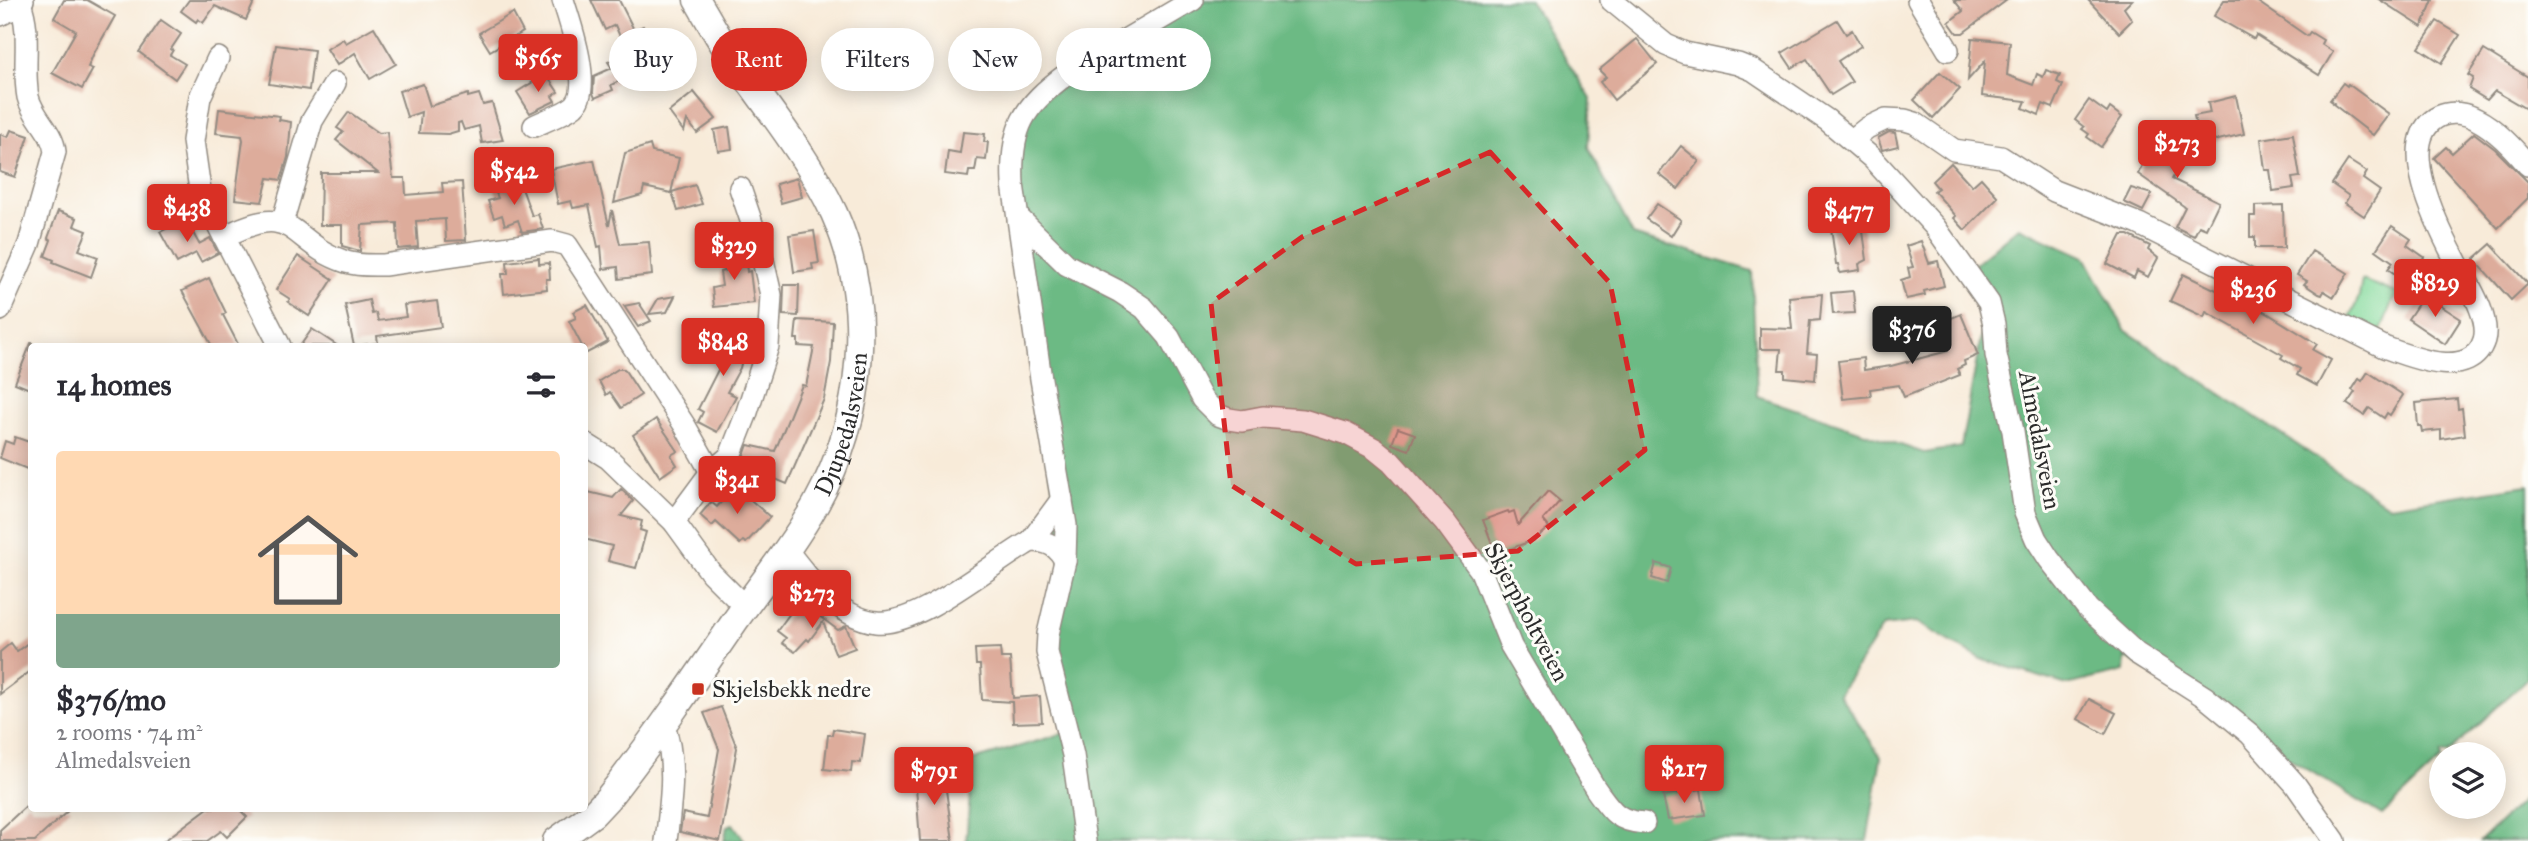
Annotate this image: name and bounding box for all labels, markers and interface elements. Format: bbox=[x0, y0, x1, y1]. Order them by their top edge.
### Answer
chip: Buy bbox=[609, 28, 697, 91]
chip: Rent bbox=[711, 28, 807, 91]
chip: Filters bbox=[821, 28, 934, 91]
chip: New bbox=[948, 28, 1042, 91]
chip: Apartment bbox=[1056, 28, 1211, 91]
pin: $565 bbox=[497, 34, 579, 94]
text: $565 bbox=[515, 43, 561, 71]
pin: $273 bbox=[2136, 120, 2218, 180]
text: $273 bbox=[2154, 129, 2200, 157]
pin: $542 bbox=[473, 148, 555, 207]
text: $542 bbox=[490, 156, 538, 184]
pin: $438 bbox=[146, 184, 228, 244]
pin: $477 bbox=[1808, 188, 1890, 247]
text: $438 bbox=[163, 193, 211, 221]
text: $477 bbox=[1824, 196, 1874, 224]
pin: $329 bbox=[693, 222, 775, 282]
text: $329 bbox=[711, 231, 757, 259]
pin: $829 bbox=[2394, 260, 2476, 319]
pin: $236 bbox=[2212, 266, 2294, 326]
text: $829 bbox=[2410, 268, 2460, 296]
text: $236 bbox=[2230, 275, 2276, 303]
pin: $376 bbox=[1871, 306, 1953, 366]
text: $376 bbox=[1889, 315, 1936, 343]
pin: $848 bbox=[682, 318, 764, 378]
text: $848 bbox=[697, 327, 749, 355]
street label: Djupedalsveien bbox=[808, 351, 874, 501]
icon: filters bbox=[522, 366, 560, 404]
text: 14 homes bbox=[56, 367, 171, 403]
street label: Almedalsveien bbox=[2012, 367, 2068, 512]
pin: $341 bbox=[696, 456, 778, 516]
text: $341 bbox=[715, 465, 759, 493]
icon: home bbox=[245, 497, 371, 623]
street label: Skjerpholtveien bbox=[1478, 538, 1576, 686]
pin: $273 bbox=[771, 570, 853, 630]
text: $273 bbox=[789, 579, 835, 607]
place label: Skjelsbekk nedre bbox=[712, 674, 871, 704]
marker: Skjelsbekk nedre bbox=[690, 681, 706, 697]
text: $376/mo bbox=[56, 682, 166, 718]
text: 2 rooms · 74 m² bbox=[56, 718, 202, 746]
map controls bbox=[2429, 742, 2506, 819]
button: layers bbox=[2429, 742, 2506, 819]
text: Almedalsveien bbox=[56, 746, 191, 774]
pin: $217 bbox=[1643, 746, 1725, 805]
pin: $791 bbox=[893, 748, 975, 807]
text: $217 bbox=[1661, 754, 1707, 782]
text: $791 bbox=[910, 756, 958, 784]

